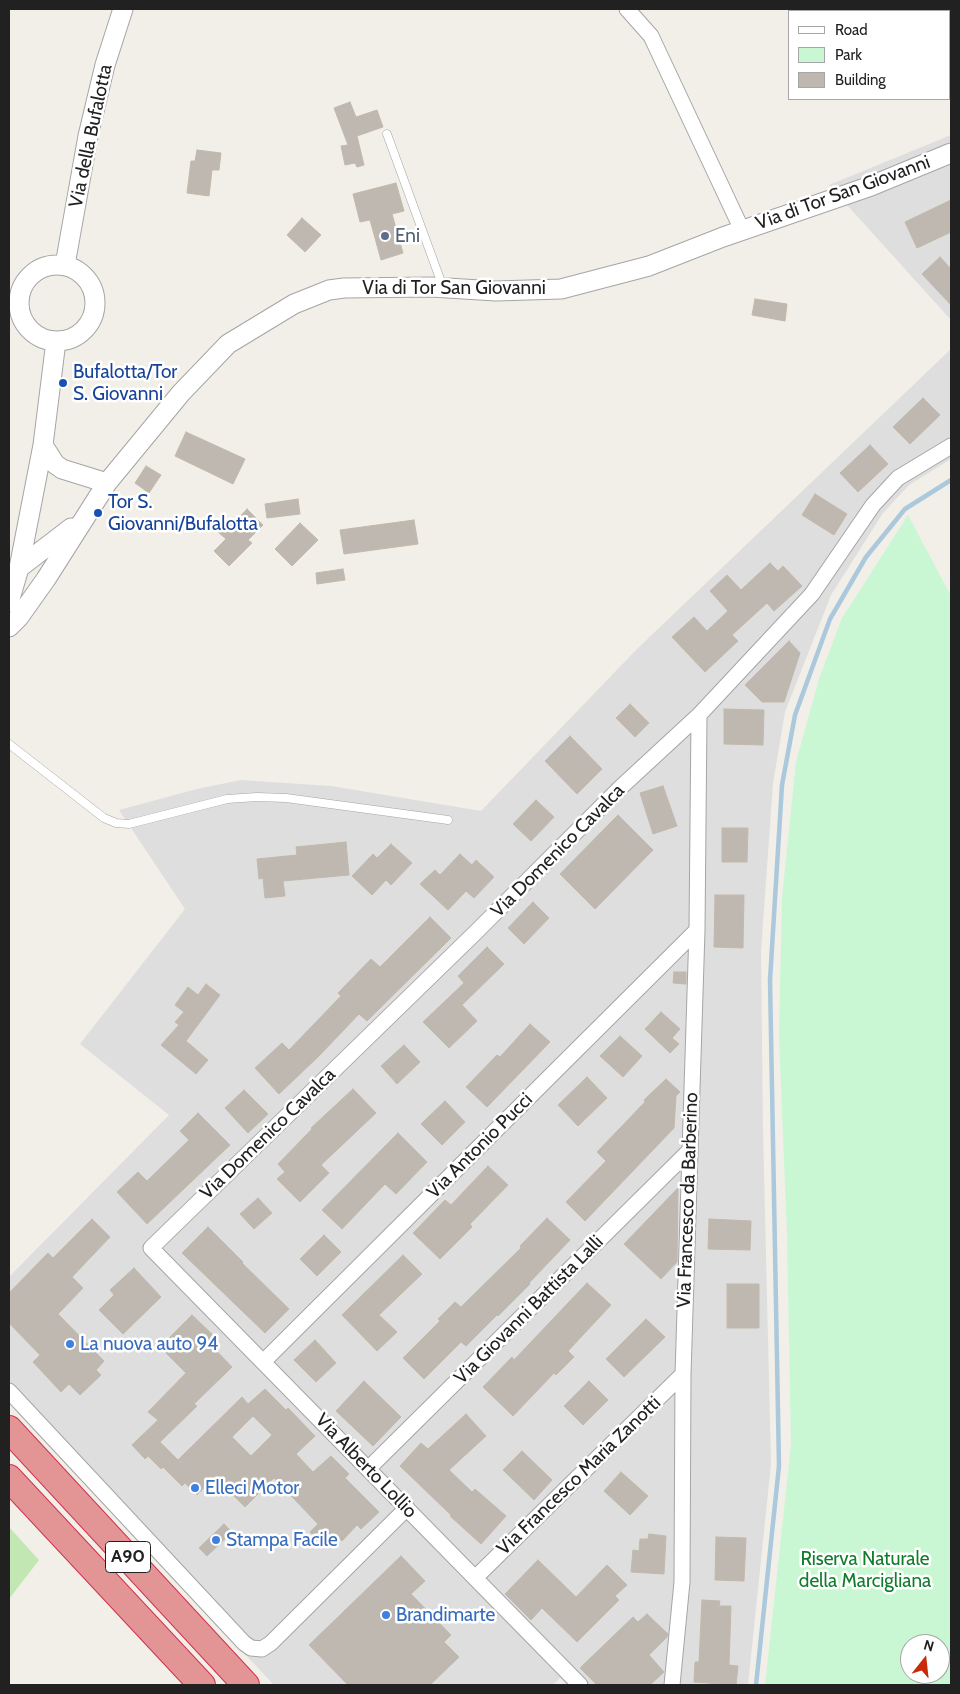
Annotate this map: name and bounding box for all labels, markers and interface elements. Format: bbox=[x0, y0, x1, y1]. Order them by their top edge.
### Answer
legend bbox=[788, 10, 950, 100]
text: Road bbox=[835, 21, 868, 39]
text: Park bbox=[835, 46, 862, 64]
street label: Via della Bufalotta bbox=[65, 62, 117, 210]
text: Building bbox=[835, 71, 886, 89]
street label: Via di Tor San Giovanni bbox=[753, 151, 933, 235]
place label: Eni bbox=[395, 225, 420, 247]
marker: Eni bbox=[379, 230, 391, 242]
street label: Via di Tor San Giovanni bbox=[362, 277, 546, 299]
place label: Bufalotta/Tor S. Giovanni bbox=[73, 361, 177, 405]
marker: Bufalotta/Tor S. Giovanni bbox=[57, 377, 69, 389]
place label: Tor S. Giovanni/Bufalotta bbox=[108, 491, 258, 535]
marker: Tor S. Giovanni/Bufalotta bbox=[92, 507, 104, 519]
street label: Via Domenico Cavalca bbox=[487, 780, 629, 922]
street label: Via Domenico Cavalca bbox=[196, 1064, 340, 1204]
street label: Via Antonio Pucci bbox=[422, 1088, 538, 1204]
street label: Via Francesco da Barberino bbox=[673, 1092, 703, 1308]
street label: Via Giovanni Battista Lalli bbox=[450, 1231, 608, 1389]
place label: La nuova auto 94 bbox=[80, 1333, 218, 1355]
marker: La nuova auto 94 bbox=[64, 1338, 76, 1350]
street label: Via Francesco Maria Zanotti bbox=[492, 1392, 666, 1560]
street label: Via Alberto Lollio bbox=[310, 1409, 422, 1523]
place label: Elleci Motor bbox=[205, 1477, 299, 1499]
marker: Elleci Motor bbox=[189, 1482, 201, 1494]
place label: Stampa Facile bbox=[226, 1529, 338, 1551]
marker: Stampa Facile bbox=[210, 1534, 222, 1546]
road number: A90 bbox=[106, 1541, 150, 1572]
park label: Riserva Naturale della Marcigliana bbox=[799, 1548, 931, 1592]
place label: Brandimarte bbox=[396, 1604, 495, 1626]
marker: Brandimarte bbox=[380, 1609, 392, 1621]
north arrow bbox=[900, 1634, 950, 1684]
text: N bbox=[922, 1636, 936, 1656]

